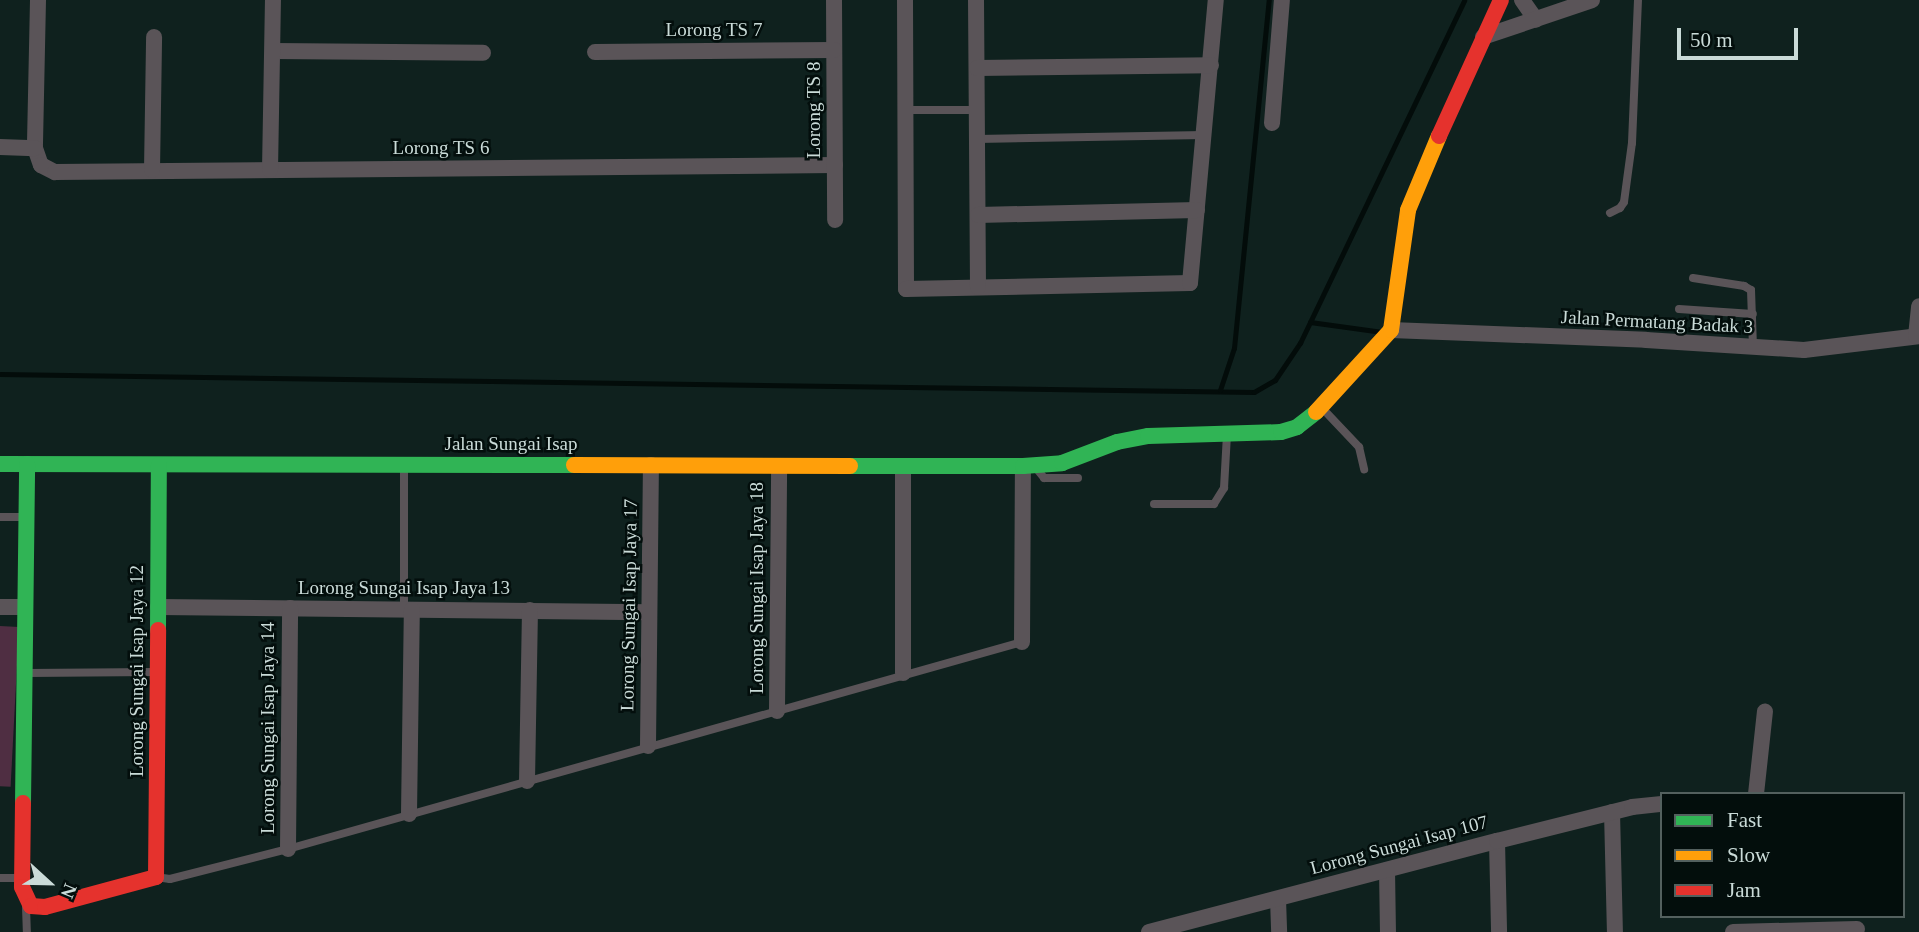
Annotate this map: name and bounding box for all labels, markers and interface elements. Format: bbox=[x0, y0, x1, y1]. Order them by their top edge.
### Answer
scale bar bbox=[1681, 14, 1802, 58]
street label: Lorong TS 7 bbox=[665, 19, 763, 41]
text: 50 m bbox=[1690, 28, 1733, 52]
street label: Lorong TS 8 bbox=[803, 61, 825, 159]
street label: Lorong TS 6 bbox=[392, 137, 490, 159]
street label: Jalan Permatang Badak 3 bbox=[1560, 306, 1754, 338]
street label: Jalan Sungai Isap bbox=[445, 433, 577, 455]
street label: Lorong Sungai Isap Jaya 18 bbox=[746, 482, 768, 694]
street label: Lorong Sungai Isap Jaya 17 bbox=[616, 499, 642, 711]
street label: Lorong Sungai Isap Jaya 12 bbox=[126, 565, 148, 777]
street label: Lorong Sungai Isap Jaya 13 bbox=[298, 577, 510, 599]
street label: Lorong Sungai Isap Jaya 14 bbox=[257, 622, 279, 834]
legend bbox=[1660, 792, 1905, 918]
text: Fast bbox=[1727, 808, 1762, 832]
street label: Lorong Sungai Isap 107 bbox=[1308, 810, 1490, 880]
text: Slow bbox=[1727, 843, 1770, 867]
north arrow bbox=[14, 848, 84, 918]
text: Jam bbox=[1727, 878, 1761, 902]
text: N bbox=[57, 881, 81, 901]

